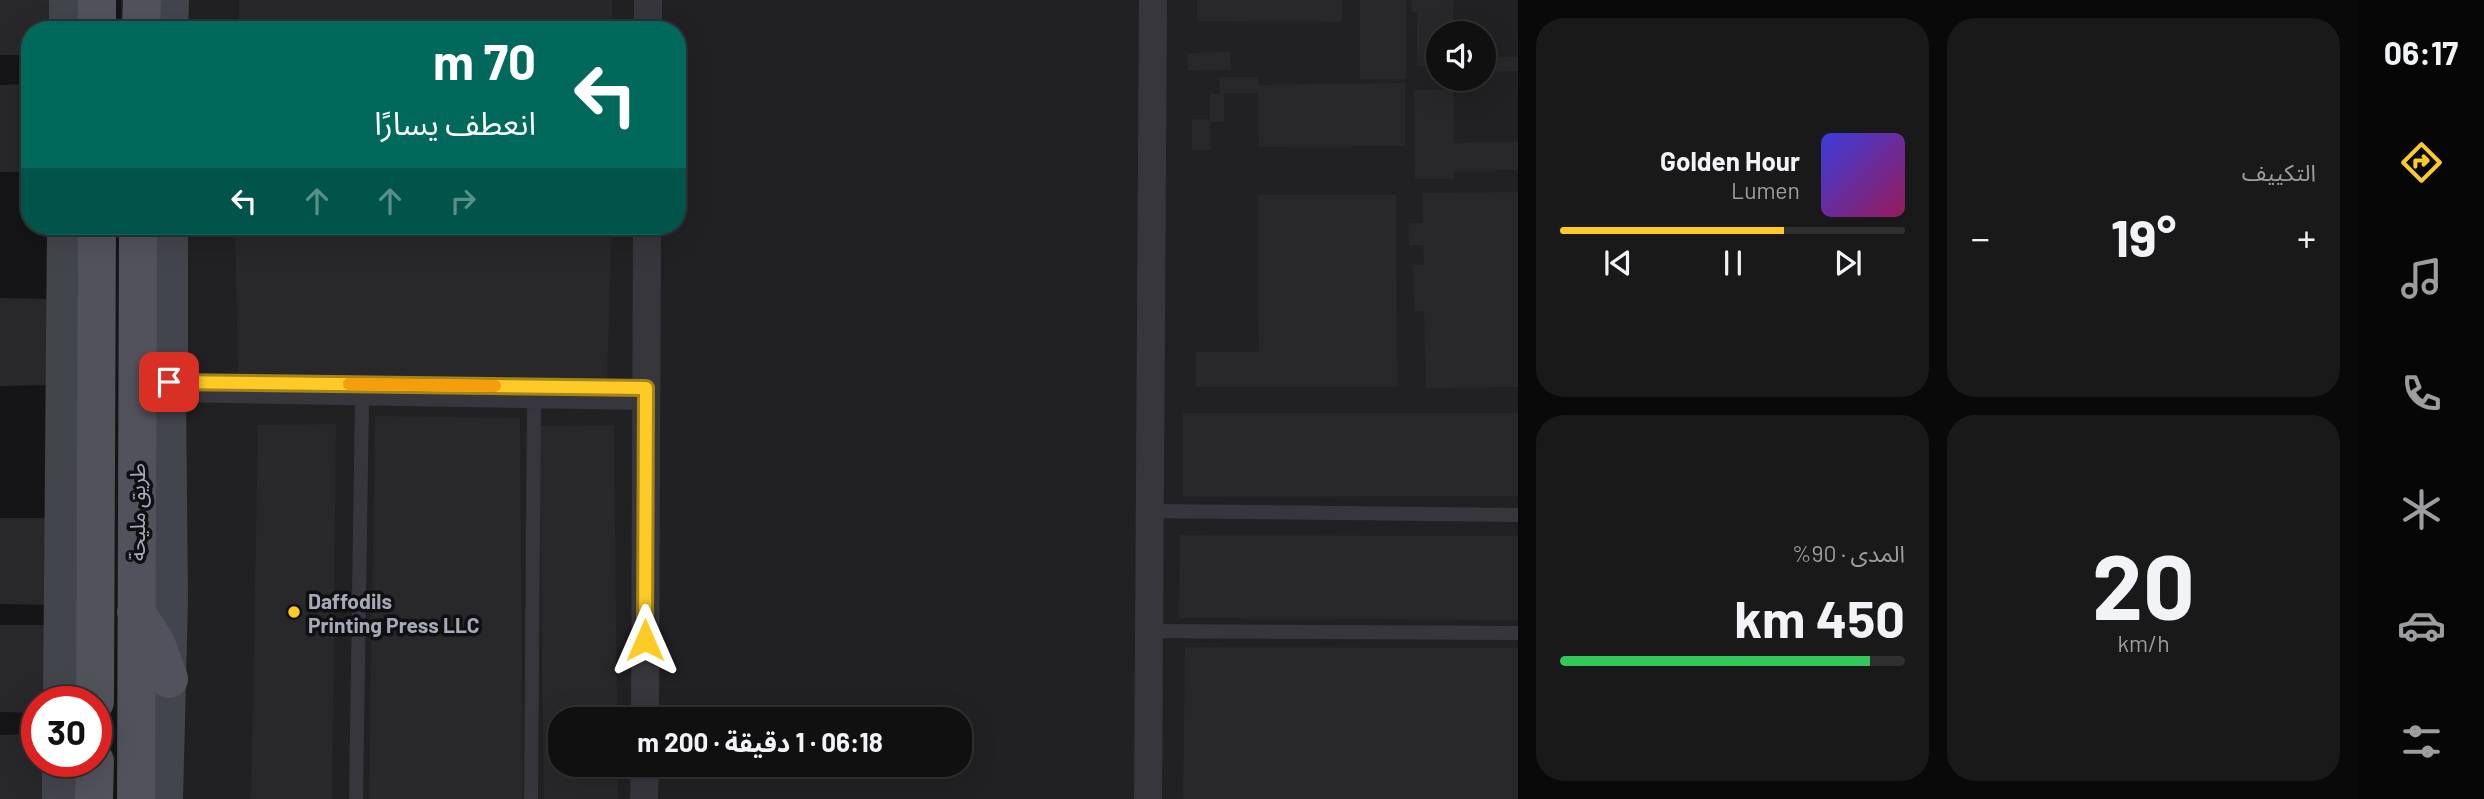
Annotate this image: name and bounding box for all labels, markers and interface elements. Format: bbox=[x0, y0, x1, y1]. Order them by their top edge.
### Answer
map controls bbox=[1426, 21, 1496, 91]
button: sound bbox=[1426, 21, 1496, 91]
text: 70 m bbox=[433, 31, 536, 90]
text: 06:17 bbox=[2384, 33, 2458, 71]
icon: left bbox=[560, 49, 651, 140]
text: انعطف يسارًا bbox=[374, 103, 536, 141]
icon: directions bbox=[2397, 138, 2446, 187]
text: Golden Hour bbox=[1660, 145, 1800, 176]
text: التكييف bbox=[2242, 158, 2316, 186]
text: Lumen bbox=[1731, 176, 1800, 204]
icon: left bbox=[225, 182, 263, 220]
icon: ahead bbox=[298, 182, 336, 220]
icon: ahead bbox=[371, 182, 409, 220]
icon: right bbox=[444, 182, 482, 220]
text: 19° bbox=[2111, 205, 2176, 267]
text: − bbox=[1971, 214, 1990, 260]
text: + bbox=[2297, 214, 2316, 260]
icon: previous bbox=[1599, 244, 1637, 282]
icon: pause bbox=[1714, 244, 1752, 282]
icon: next bbox=[1829, 244, 1867, 282]
icon: music bbox=[2397, 254, 2446, 303]
pin bbox=[139, 352, 199, 412]
icon: arrive bbox=[150, 363, 188, 401]
icon: phone bbox=[2397, 369, 2446, 418]
street label: طريق مليحة bbox=[124, 463, 151, 561]
icon: climate bbox=[2397, 485, 2446, 534]
text: 20 bbox=[2092, 529, 2195, 638]
text: المدى · 90% bbox=[1792, 539, 1905, 567]
text: 450 km bbox=[1734, 586, 1905, 648]
place label: Daffodils Printing Press LLC bbox=[308, 588, 480, 637]
icon: car bbox=[2397, 601, 2446, 650]
position arrow bbox=[608, 603, 682, 677]
marker: Daffodils Printing Press LLC bbox=[286, 604, 302, 620]
text: km/h bbox=[2117, 629, 2170, 657]
speed limit sign: 30 bbox=[21, 686, 112, 777]
icon: filters bbox=[2397, 717, 2446, 766]
text: 06:18 · 1 دقيقة · 200 m bbox=[637, 726, 883, 757]

